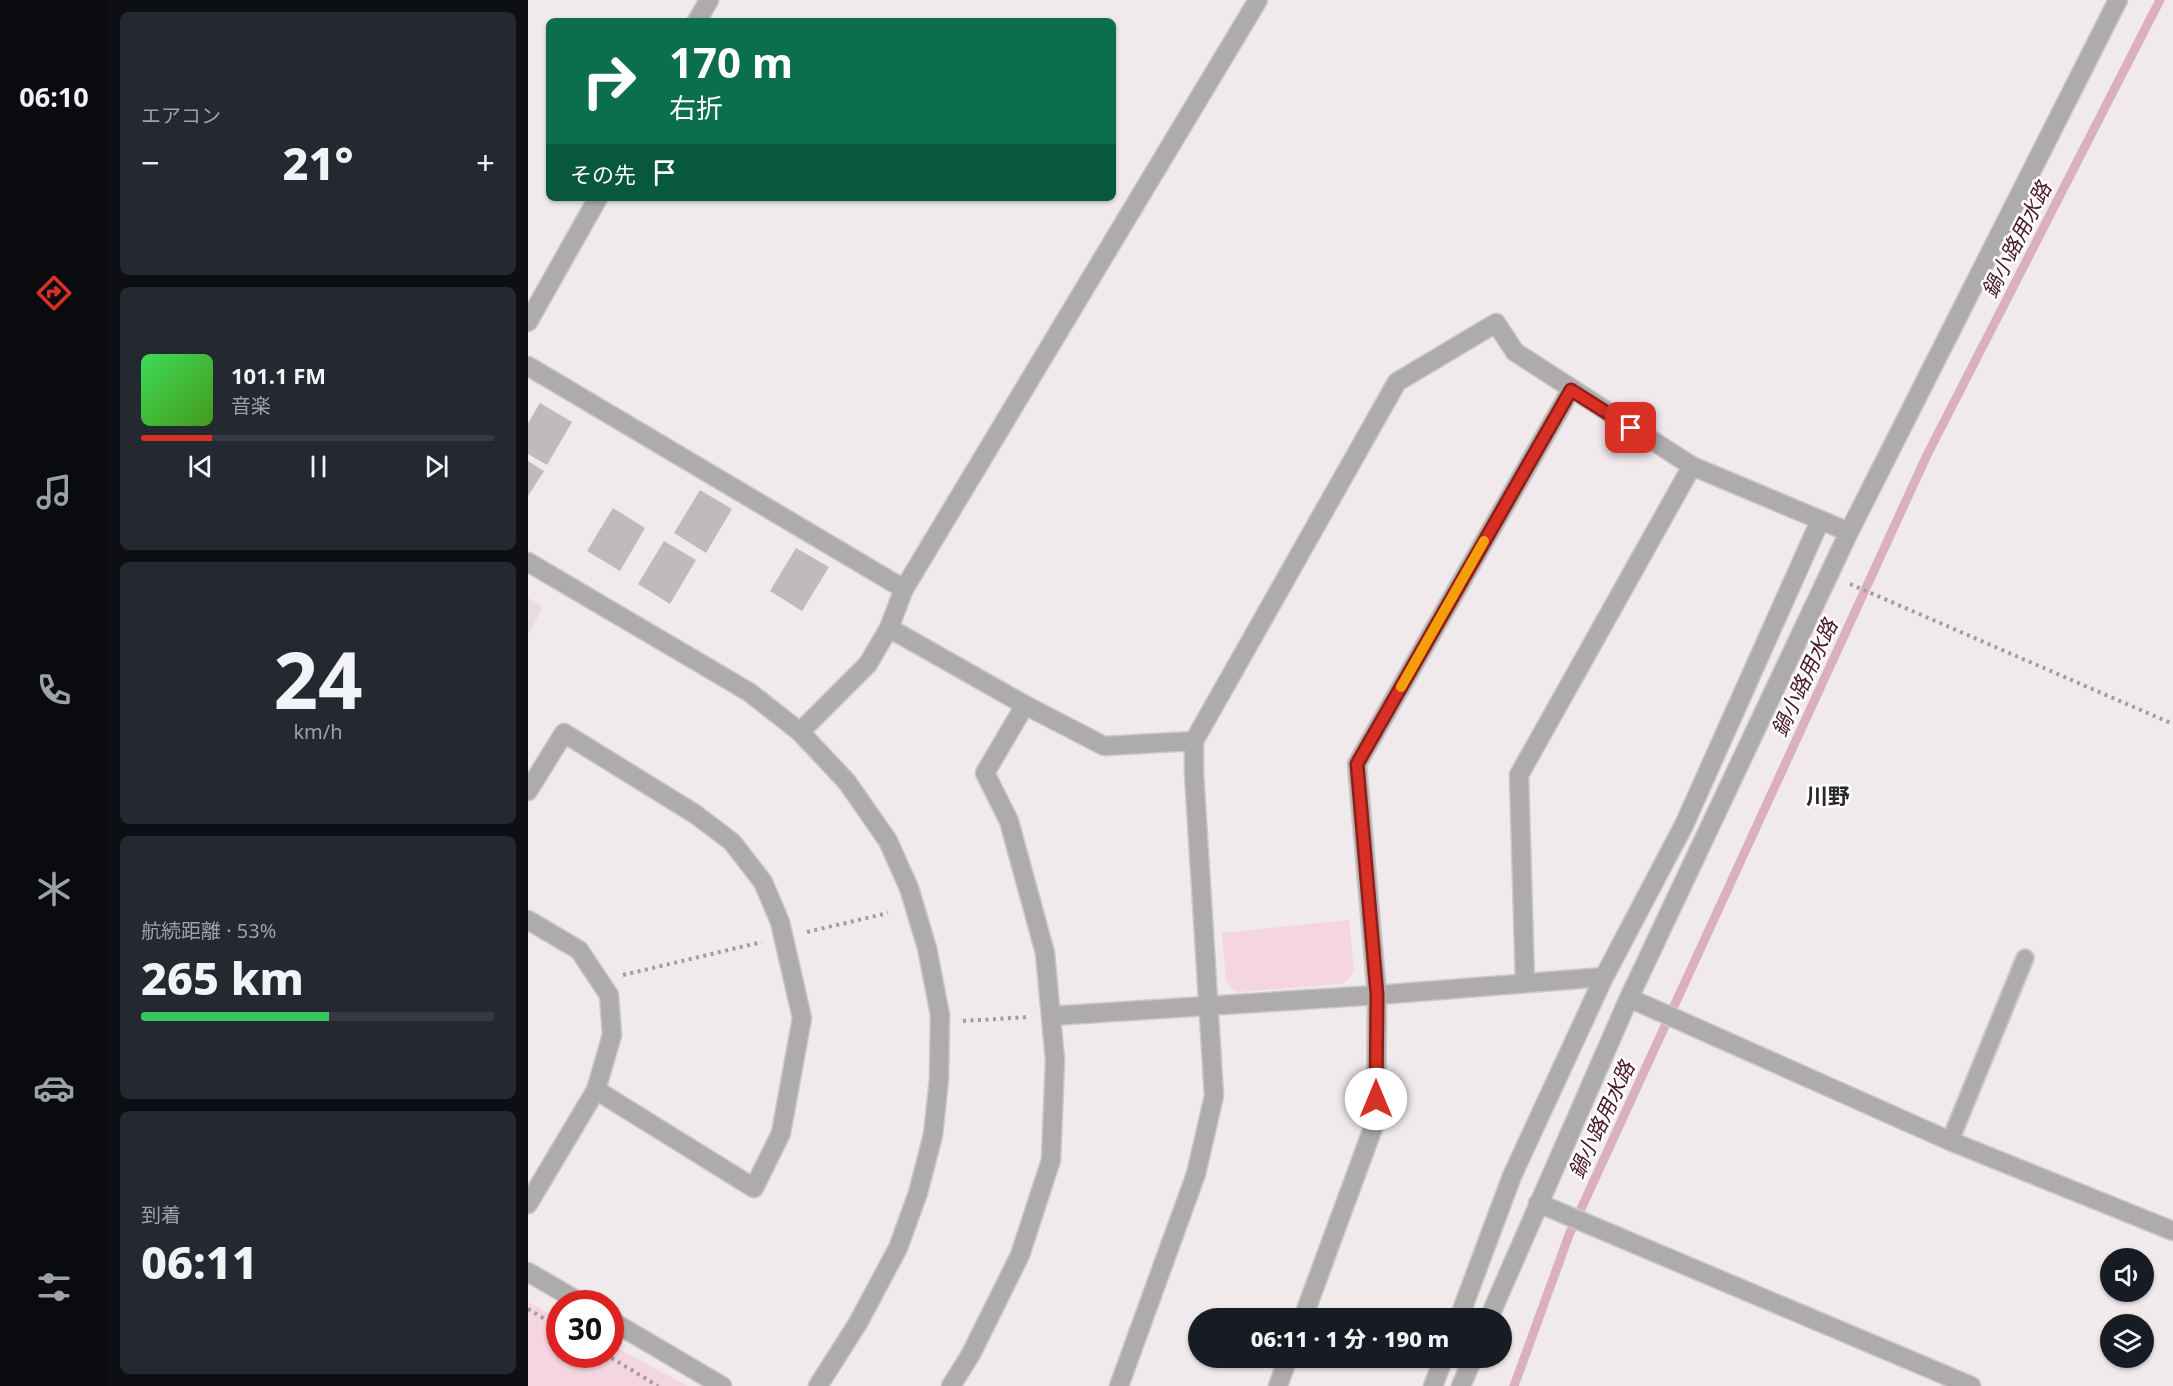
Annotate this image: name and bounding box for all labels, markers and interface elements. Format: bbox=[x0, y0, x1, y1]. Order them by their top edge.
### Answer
text: 170 m bbox=[669, 33, 793, 90]
icon: right bbox=[570, 42, 648, 120]
text: 06:10 bbox=[19, 78, 89, 115]
text: 右折 bbox=[669, 89, 723, 126]
text: エアコン bbox=[141, 102, 221, 129]
text: 21° bbox=[282, 132, 354, 193]
text: − bbox=[141, 140, 160, 185]
text: + bbox=[476, 140, 495, 185]
icon: arrive bbox=[648, 156, 681, 189]
text: その先 bbox=[570, 159, 636, 189]
water label: 鍋小路用水路 bbox=[1975, 175, 2058, 302]
icon: directions bbox=[33, 272, 75, 314]
text: 101.1 FM bbox=[231, 360, 326, 390]
text: 音楽 bbox=[231, 392, 271, 419]
pin bbox=[1605, 402, 1656, 453]
icon: arrive bbox=[1614, 411, 1647, 444]
icon: previous bbox=[184, 450, 217, 483]
icon: pause bbox=[302, 450, 335, 483]
icon: next bbox=[420, 450, 453, 483]
icon: music bbox=[33, 471, 75, 513]
water label: 鍋小路用水路 bbox=[1765, 613, 1844, 741]
text: 24 bbox=[273, 626, 363, 732]
icon: phone bbox=[33, 669, 75, 711]
text: km/h bbox=[293, 718, 343, 745]
district label: 川野 bbox=[1806, 780, 1850, 810]
icon: climate bbox=[33, 868, 75, 910]
text: 航続距離 · 53% bbox=[141, 917, 276, 944]
text: 265 km bbox=[141, 947, 304, 1008]
water label: 鍋小路用水路 bbox=[1562, 1055, 1641, 1183]
icon: car bbox=[33, 1067, 75, 1109]
position arrow bbox=[1344, 1067, 1408, 1131]
text: 到着 bbox=[141, 1201, 181, 1228]
text: 06:11 bbox=[141, 1231, 258, 1292]
map controls bbox=[2100, 1248, 2154, 1368]
button: sound bbox=[2100, 1248, 2154, 1302]
icon: filters bbox=[33, 1266, 75, 1308]
speed limit sign: 30 bbox=[546, 1290, 624, 1368]
button: layers bbox=[2100, 1314, 2154, 1368]
text: 06:11 · 1 分 · 190 m bbox=[1251, 1323, 1449, 1353]

